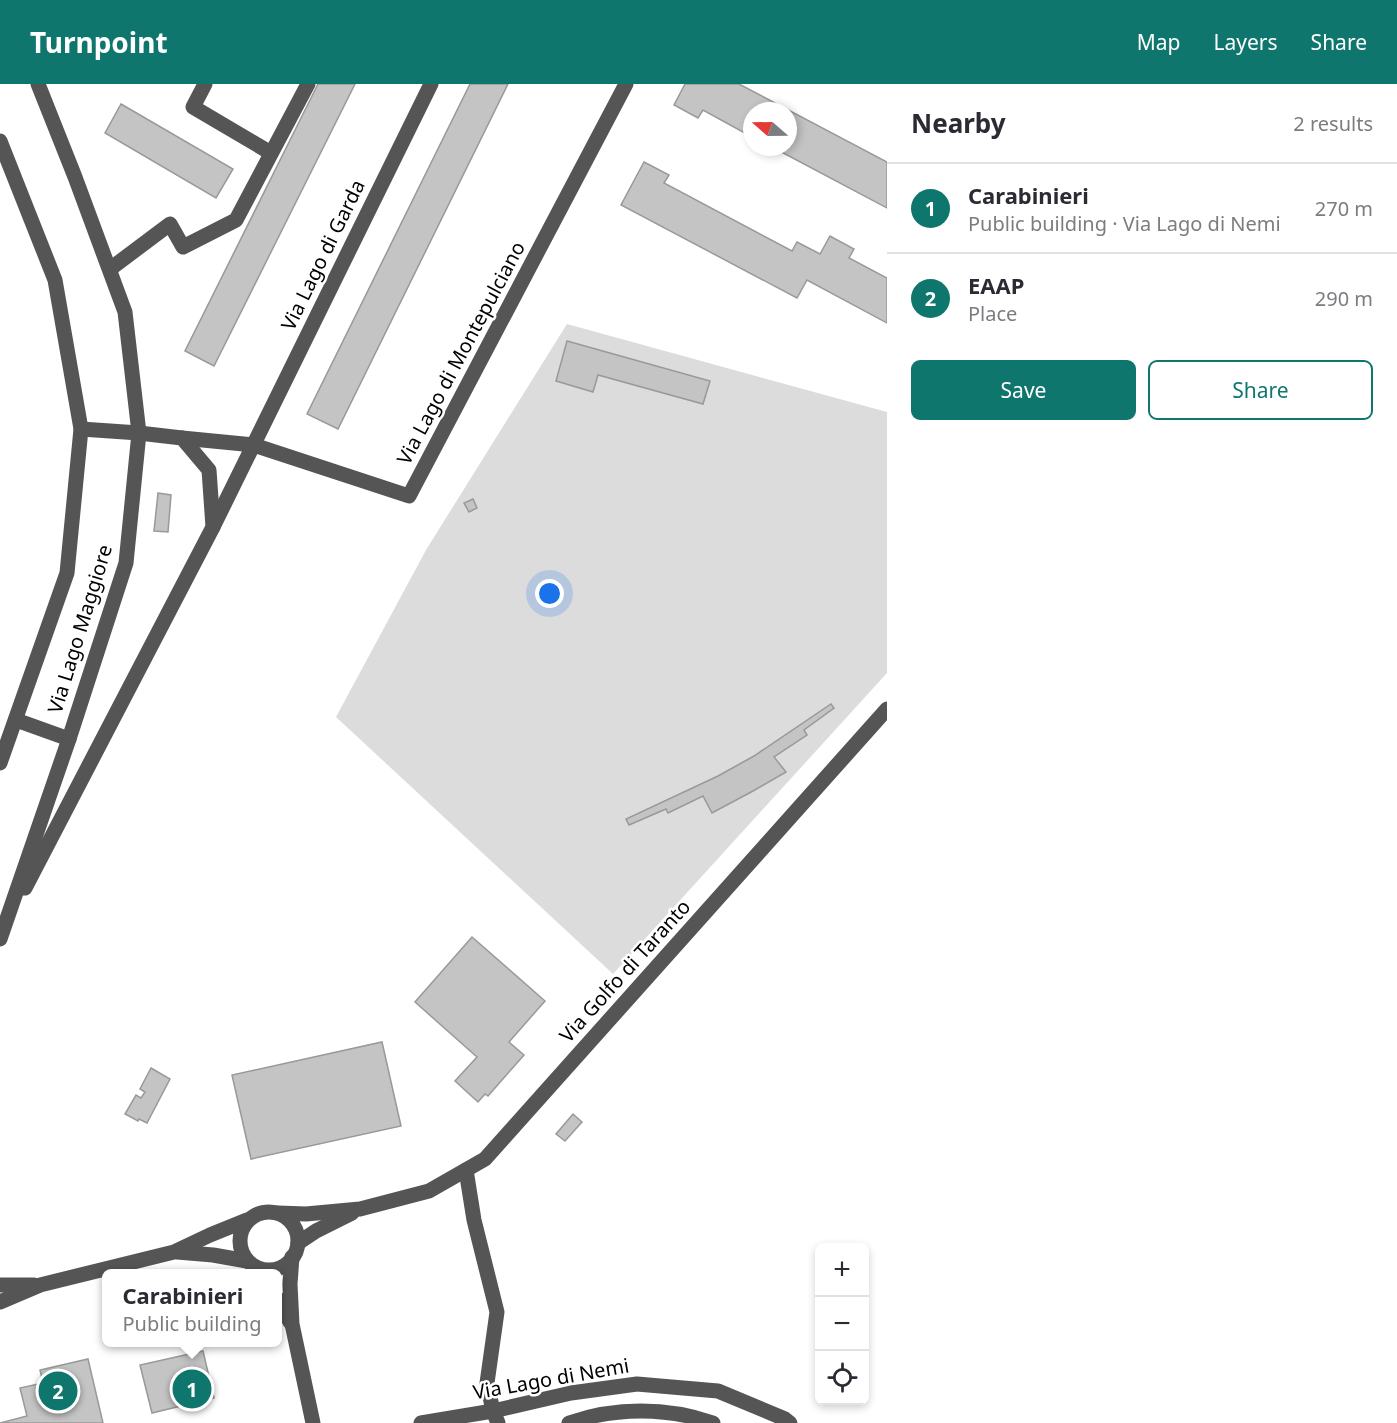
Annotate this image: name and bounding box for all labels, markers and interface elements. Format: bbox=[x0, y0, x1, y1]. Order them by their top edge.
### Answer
text: Turnpoint bbox=[30, 23, 168, 61]
text: Map bbox=[1137, 28, 1181, 56]
text: Layers bbox=[1214, 28, 1278, 56]
text: Share bbox=[1311, 28, 1367, 56]
north arrow bbox=[743, 102, 797, 156]
text: Nearby bbox=[911, 105, 1006, 141]
text: 2 results bbox=[1293, 110, 1373, 137]
street label: Via Lago di Garda bbox=[274, 175, 371, 335]
text: Carabinieri bbox=[968, 180, 1089, 210]
text: 1 bbox=[925, 195, 936, 222]
text: 270 m bbox=[1315, 195, 1373, 222]
text: Public building · Via Lago di Nemi bbox=[968, 210, 1281, 237]
street label: Via Lago di Montepulciano bbox=[390, 237, 531, 469]
text: EAAP bbox=[968, 270, 1024, 300]
text: 2 bbox=[925, 285, 936, 312]
text: 290 m bbox=[1315, 285, 1373, 312]
text: Place bbox=[968, 300, 1017, 327]
button: Save bbox=[911, 360, 1136, 420]
button: Share bbox=[1148, 360, 1373, 420]
street label: Via Lago Maggiore bbox=[41, 541, 118, 717]
your location bbox=[535, 579, 564, 608]
street label: Via Golfo di Taranto bbox=[553, 893, 696, 1048]
map controls bbox=[815, 1243, 869, 1405]
button: + bbox=[815, 1243, 869, 1297]
popup bbox=[102, 1269, 282, 1347]
text: Carabinieri bbox=[123, 1280, 243, 1310]
button: − bbox=[815, 1297, 869, 1351]
text: Public building bbox=[123, 1310, 261, 1337]
button: locate bbox=[815, 1351, 869, 1405]
street label: Via Lago di Nemi bbox=[471, 1352, 631, 1406]
pin: 1 bbox=[172, 1366, 212, 1412]
pin: 2 bbox=[38, 1368, 78, 1414]

